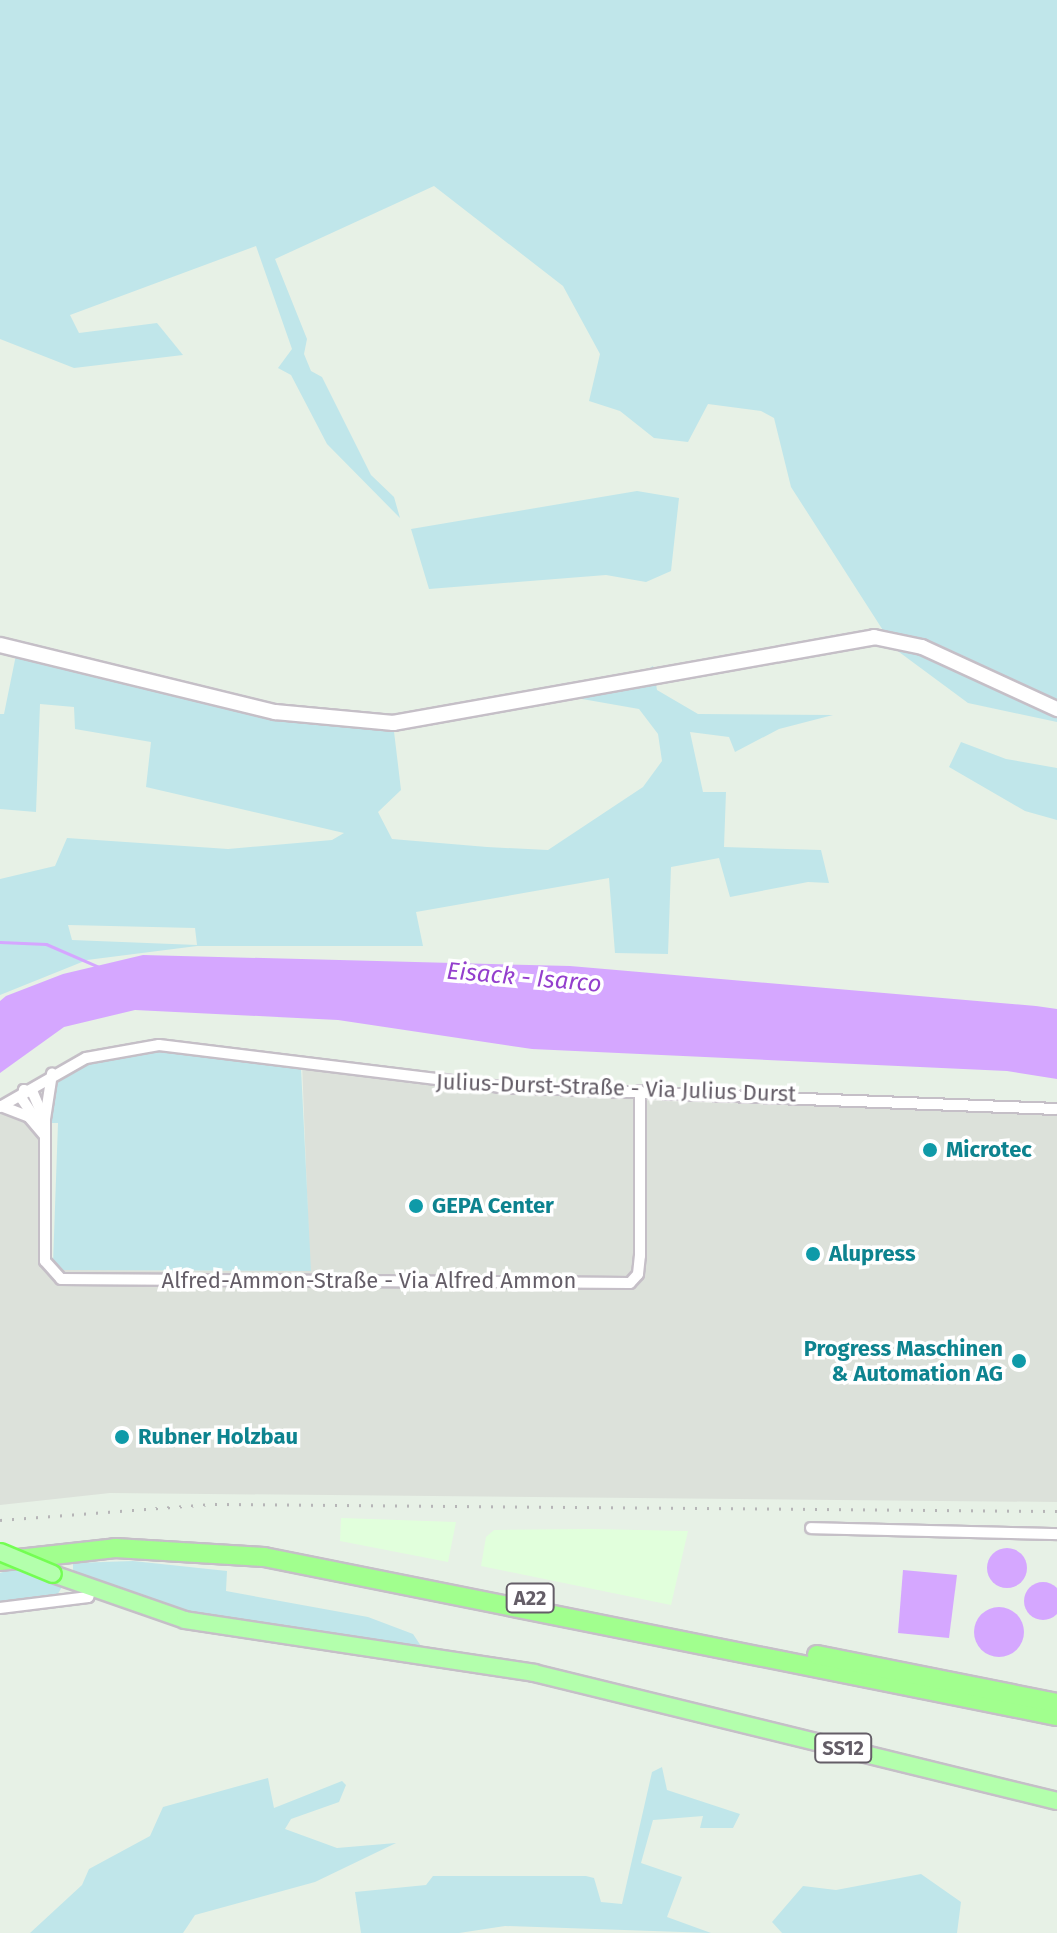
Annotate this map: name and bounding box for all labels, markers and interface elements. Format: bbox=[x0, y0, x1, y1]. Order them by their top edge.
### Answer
water label: Eisack - Isarco bbox=[445, 957, 603, 999]
street label: Julius-Durst-Straße - Via Julius Durst bbox=[436, 1069, 796, 1107]
place label: Microtec bbox=[946, 1137, 1032, 1163]
marker: Microtec bbox=[921, 1141, 939, 1159]
place label: GEPA Center bbox=[432, 1193, 554, 1219]
marker: GEPA Center bbox=[407, 1197, 425, 1215]
place label: Alupress bbox=[829, 1241, 916, 1267]
marker: Alupress bbox=[804, 1245, 822, 1263]
street label: Alfred-Ammon-Straße - Via Alfred Ammon bbox=[162, 1268, 576, 1294]
place label: Progress Maschinen & Automation AG bbox=[804, 1335, 1003, 1386]
marker: Progress Maschinen & Automation AG bbox=[1010, 1352, 1028, 1370]
place label: Rubner Holzbau bbox=[138, 1424, 298, 1450]
marker: Rubner Holzbau bbox=[113, 1428, 131, 1446]
road number: A22 bbox=[504, 1582, 556, 1614]
road number: SS12 bbox=[813, 1732, 873, 1764]

